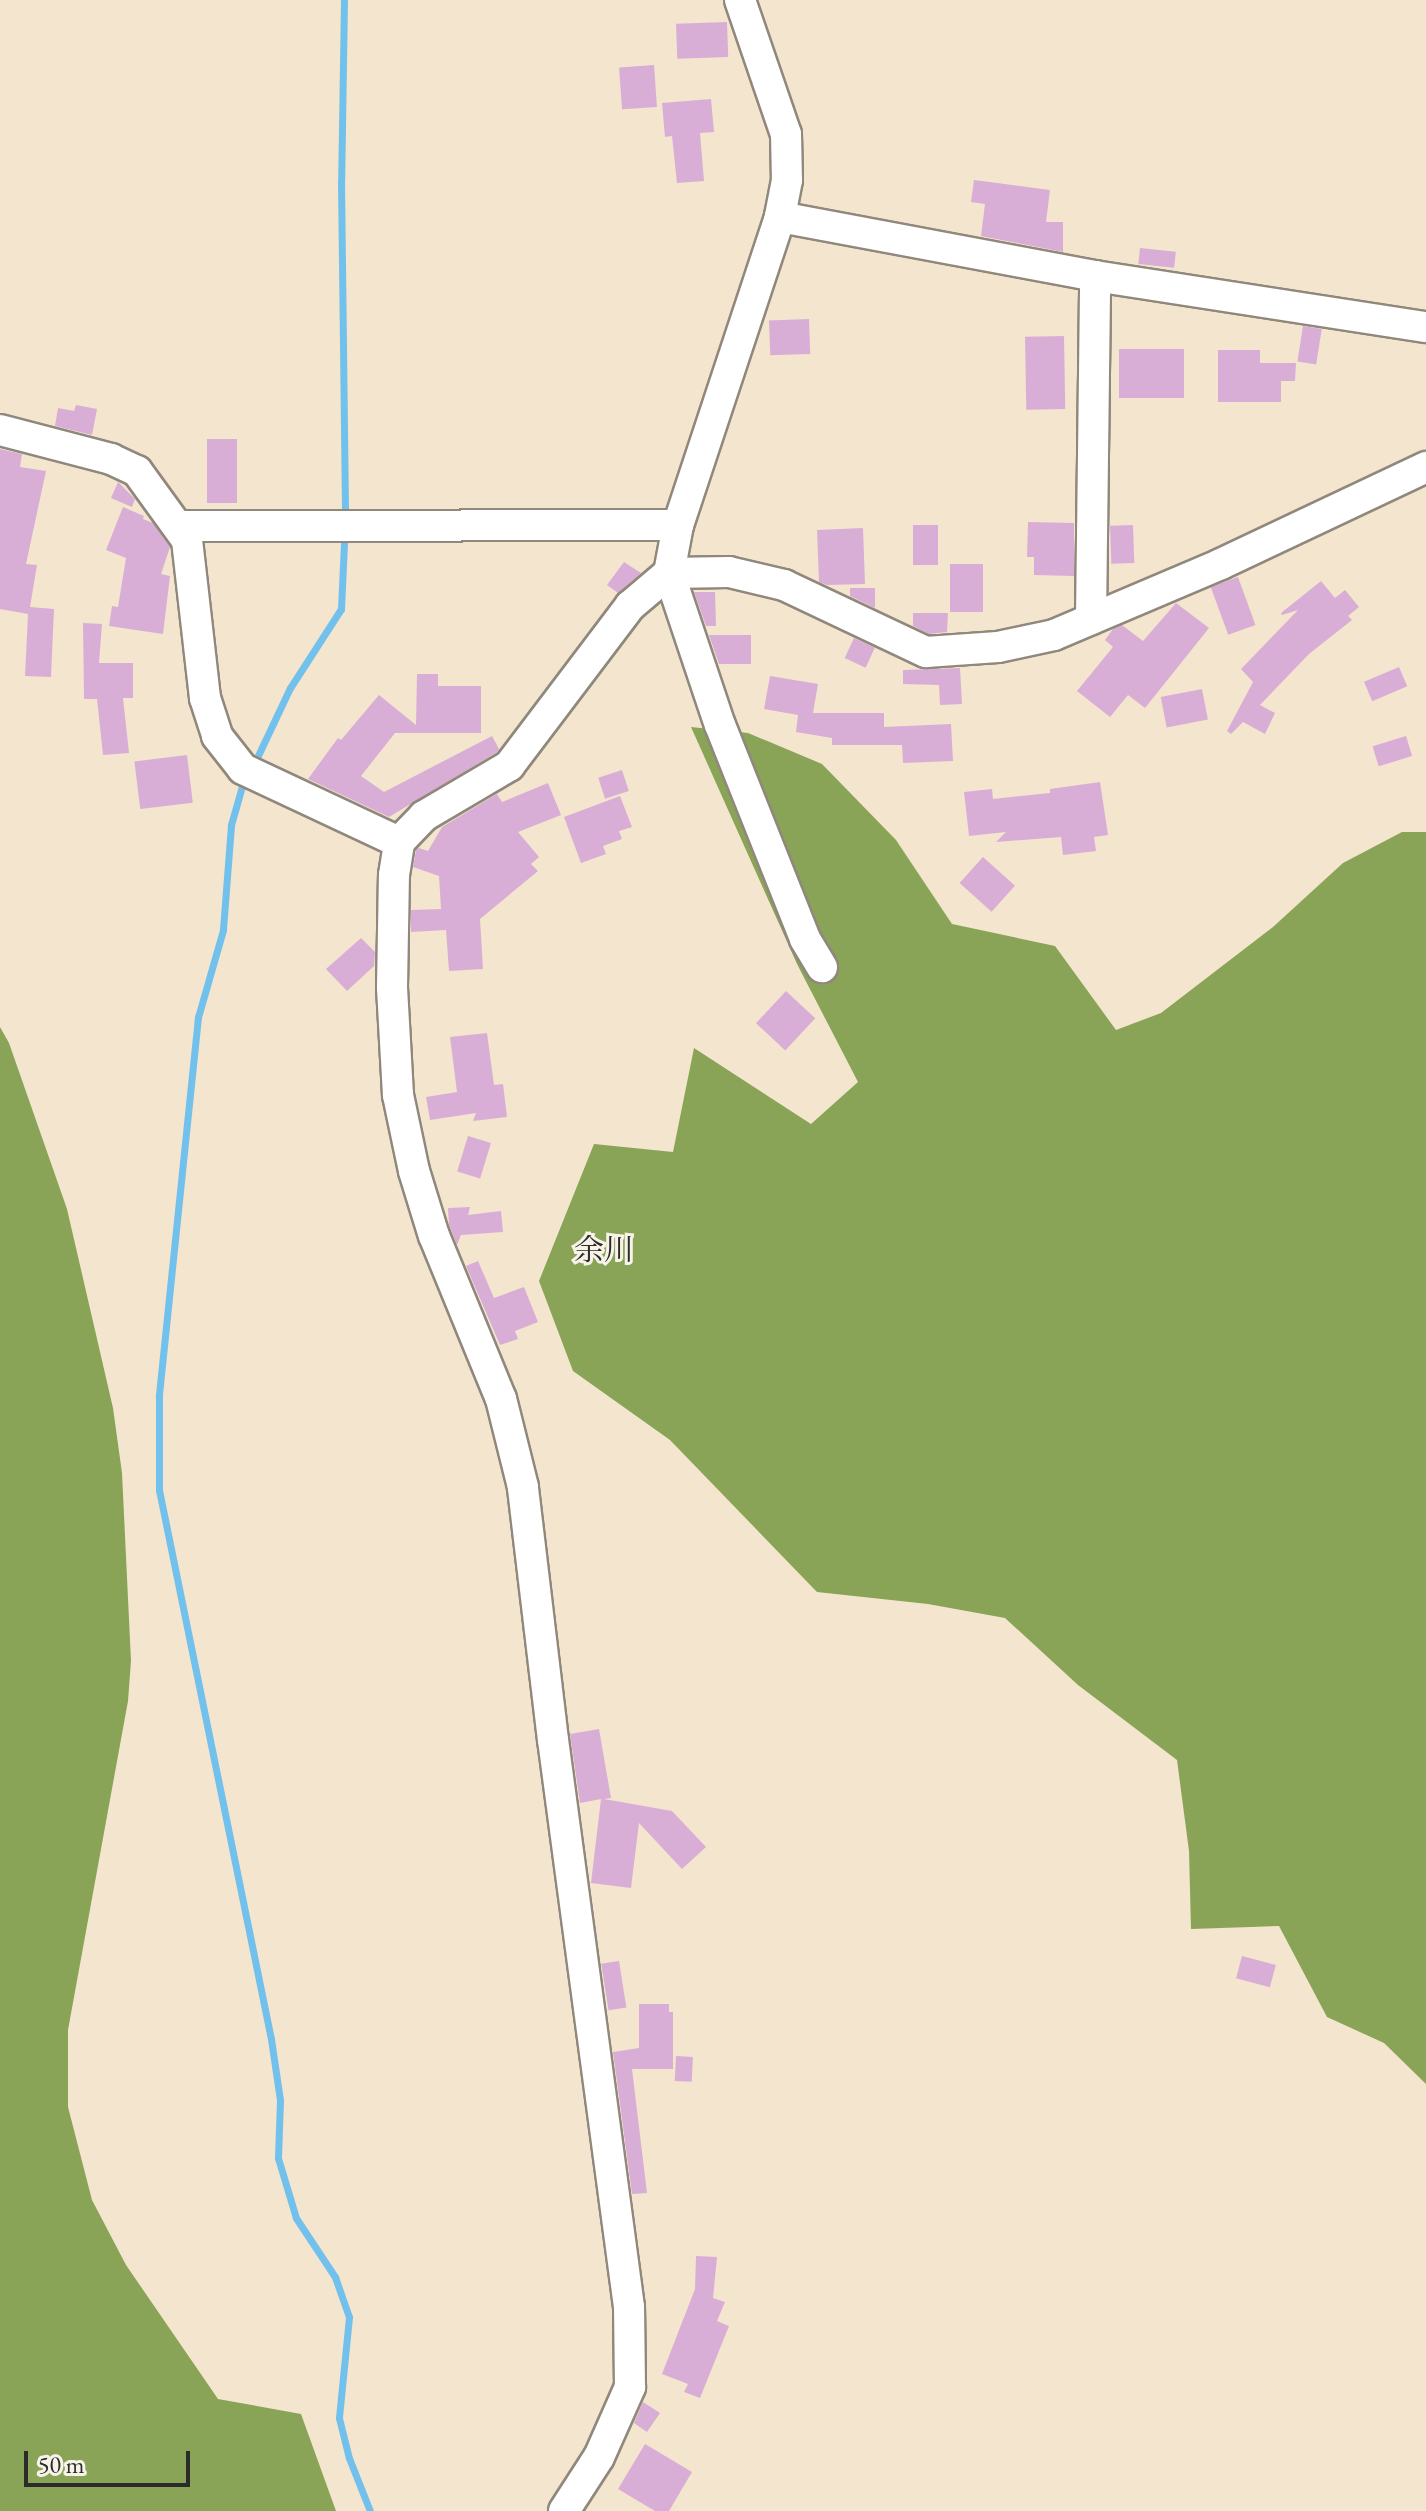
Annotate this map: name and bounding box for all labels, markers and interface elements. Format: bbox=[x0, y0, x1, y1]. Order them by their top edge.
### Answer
district label: 余川 bbox=[574, 1232, 634, 1268]
scale bar bbox=[28, 2435, 194, 2485]
text: 50 m bbox=[38, 2449, 85, 2480]

